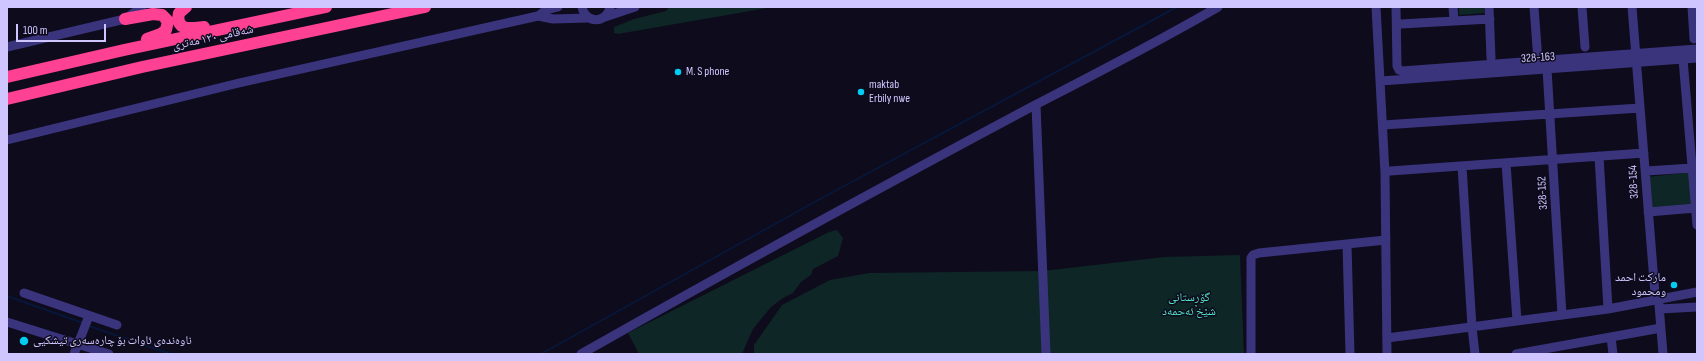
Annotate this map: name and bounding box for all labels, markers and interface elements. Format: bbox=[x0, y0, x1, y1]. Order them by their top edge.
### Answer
scale bar bbox=[18, 16, 108, 42]
street label: شەقامی ١٢٠ مەتری bbox=[171, 22, 255, 54]
text: 100 m bbox=[23, 23, 48, 38]
street label: 328-163 bbox=[1520, 50, 1556, 66]
place label: M. S phone bbox=[686, 65, 729, 79]
marker: M. S phone bbox=[673, 67, 683, 77]
place label: maktab Erbily nwe bbox=[869, 78, 910, 106]
marker: maktab Erbily nwe bbox=[856, 87, 866, 97]
street label: 328-154 bbox=[1626, 165, 1642, 199]
street label: 328-152 bbox=[1535, 176, 1551, 210]
place label: ماركت احمد ومحمود bbox=[1615, 271, 1666, 299]
marker: ماركت احمد ومحمود bbox=[1669, 280, 1679, 290]
park label: گۆڕستانی شێخ ئەحمەد bbox=[1162, 291, 1216, 319]
place label: ناوەندەی ئاوات بۆ چارەسەری تیشکیی bbox=[33, 334, 192, 348]
marker: ناوەندەی ئاوات بۆ چارەسەری تیشکیی bbox=[18, 335, 30, 347]

